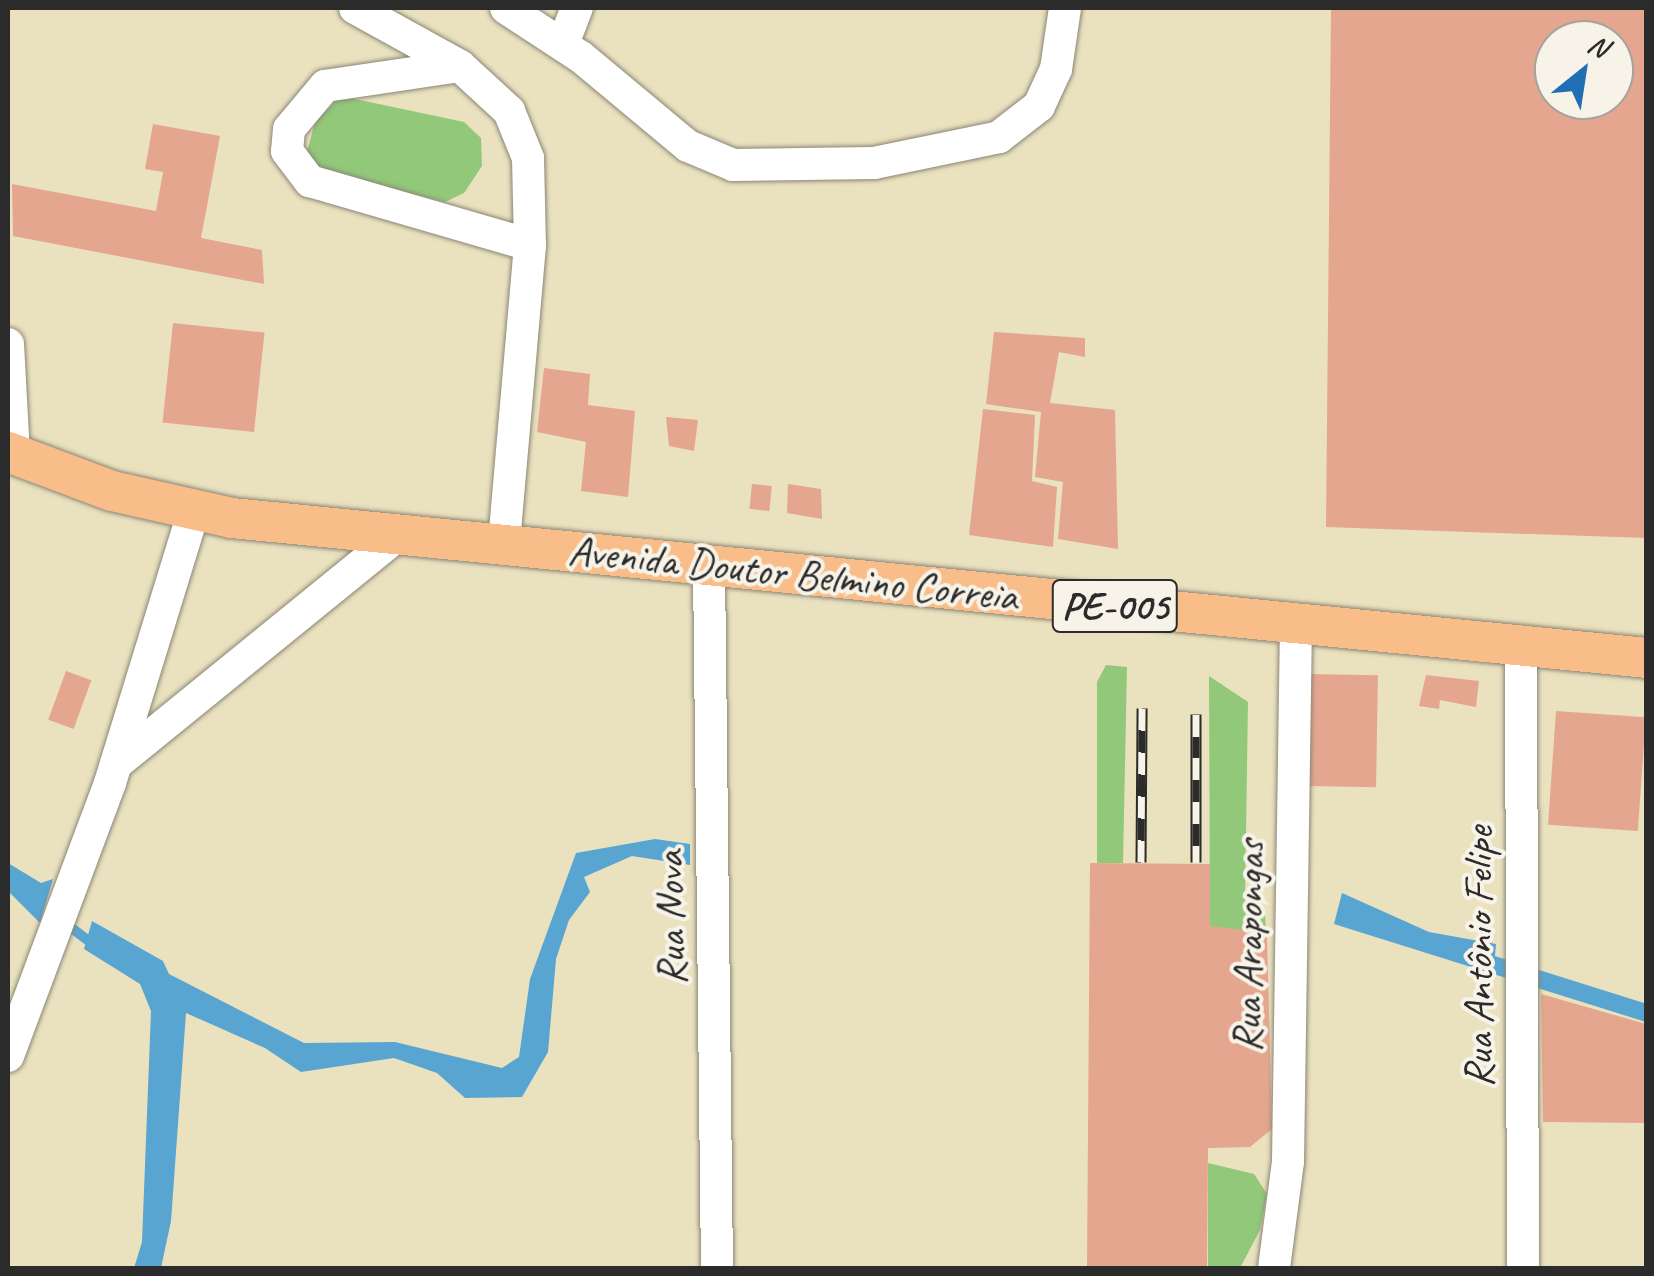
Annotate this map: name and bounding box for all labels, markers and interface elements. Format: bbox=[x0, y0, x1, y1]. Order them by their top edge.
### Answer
north arrow bbox=[1534, 20, 1634, 120]
text: N bbox=[1582, 26, 1615, 65]
street label: Avenida Doutor Belmino Correia bbox=[565, 525, 1021, 623]
road number: PE-005 bbox=[1050, 571, 1180, 641]
street label: Rua Antônio Felipe bbox=[1454, 827, 1504, 1087]
street label: Rua Arapongas bbox=[1222, 839, 1276, 1053]
street label: Rua Nova bbox=[645, 850, 697, 986]

